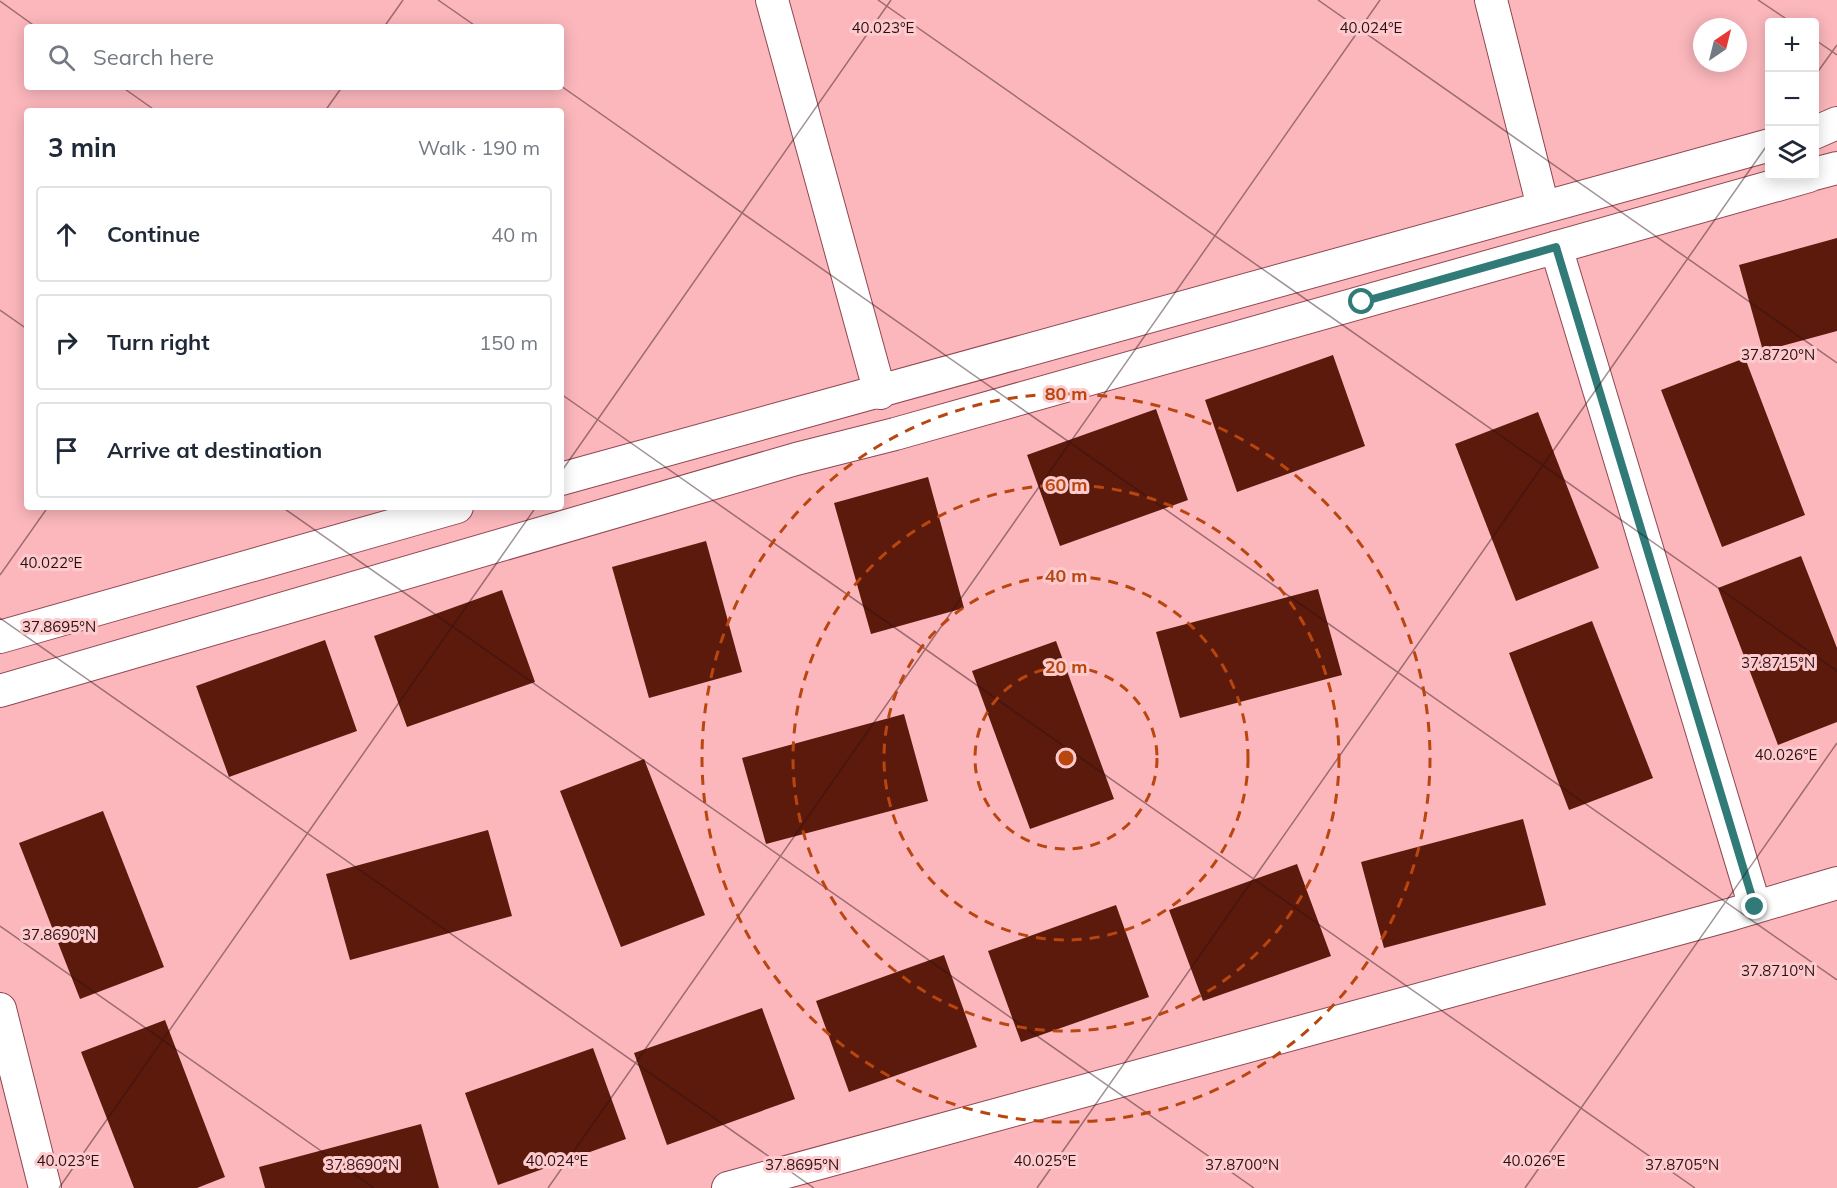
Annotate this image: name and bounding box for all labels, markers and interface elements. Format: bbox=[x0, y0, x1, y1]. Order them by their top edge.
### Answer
text: 40.023°E bbox=[852, 18, 915, 37]
text: 40.024°E bbox=[1340, 18, 1403, 37]
north arrow bbox=[1693, 18, 1747, 72]
map controls bbox=[1765, 18, 1819, 180]
button: + bbox=[1765, 18, 1819, 72]
search box bbox=[24, 24, 564, 90]
icon: search bbox=[45, 41, 78, 74]
text: Search here bbox=[93, 43, 214, 71]
button: − bbox=[1765, 72, 1819, 126]
button: layers bbox=[1765, 126, 1819, 180]
text: 3 min bbox=[48, 131, 117, 164]
text: Walk · 190 m bbox=[418, 135, 540, 160]
icon: ahead bbox=[50, 218, 83, 251]
text: Continue bbox=[107, 220, 200, 248]
text: 40 m bbox=[491, 222, 538, 247]
route start bbox=[1348, 288, 1374, 314]
icon: right bbox=[50, 326, 83, 359]
text: Turn right bbox=[107, 328, 210, 356]
text: 150 m bbox=[479, 330, 538, 355]
text: 37.8720°N bbox=[1741, 345, 1815, 364]
text: 80 m bbox=[1045, 382, 1087, 405]
icon: arrive bbox=[50, 434, 83, 467]
text: Arrive at destination bbox=[107, 436, 322, 464]
text: 60 m bbox=[1045, 473, 1087, 496]
text: 40.022°E bbox=[20, 553, 83, 572]
text: 40 m bbox=[1045, 564, 1087, 587]
text: 37.8695°N bbox=[22, 617, 96, 636]
text: 37.8715°N bbox=[1741, 653, 1815, 672]
text: 20 m bbox=[1045, 655, 1087, 678]
text: 40.026°E bbox=[1755, 745, 1818, 764]
centre of rings bbox=[1056, 748, 1076, 768]
route end bbox=[1741, 893, 1767, 919]
text: 37.8690°N bbox=[22, 925, 96, 944]
text: 37.8710°N bbox=[1741, 961, 1815, 980]
text: 40.023°E bbox=[37, 1151, 100, 1170]
text: 40.024°E bbox=[526, 1151, 589, 1170]
text: 40.025°E bbox=[1014, 1151, 1077, 1170]
text: 40.026°E bbox=[1503, 1151, 1566, 1170]
text: 37.8690°N bbox=[325, 1155, 399, 1174]
text: 37.8695°N bbox=[765, 1155, 839, 1174]
text: 37.8700°N bbox=[1205, 1155, 1279, 1174]
text: 37.8705°N bbox=[1645, 1155, 1719, 1174]

